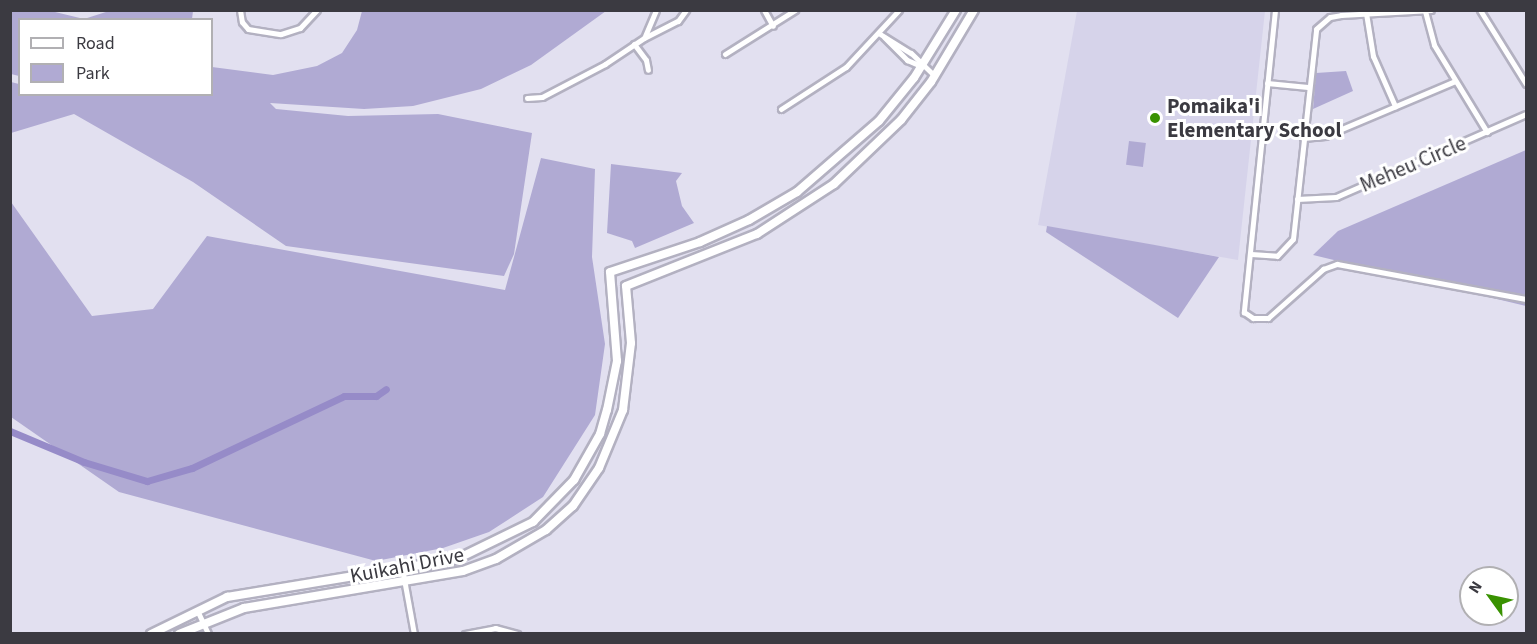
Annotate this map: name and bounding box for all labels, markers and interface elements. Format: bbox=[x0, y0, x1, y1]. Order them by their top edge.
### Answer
legend bbox=[18, 18, 213, 96]
text: Road bbox=[76, 31, 115, 56]
text: Park bbox=[76, 61, 110, 86]
place label: Pomaika'i Elementary School bbox=[1167, 93, 1341, 143]
marker: Pomaika'i Elementary School bbox=[1148, 111, 1162, 125]
street label: Meheu Circle bbox=[1356, 130, 1470, 198]
street label: Kuikahi Drive bbox=[348, 542, 466, 588]
north arrow bbox=[1459, 566, 1519, 626]
text: N bbox=[1463, 577, 1488, 598]

